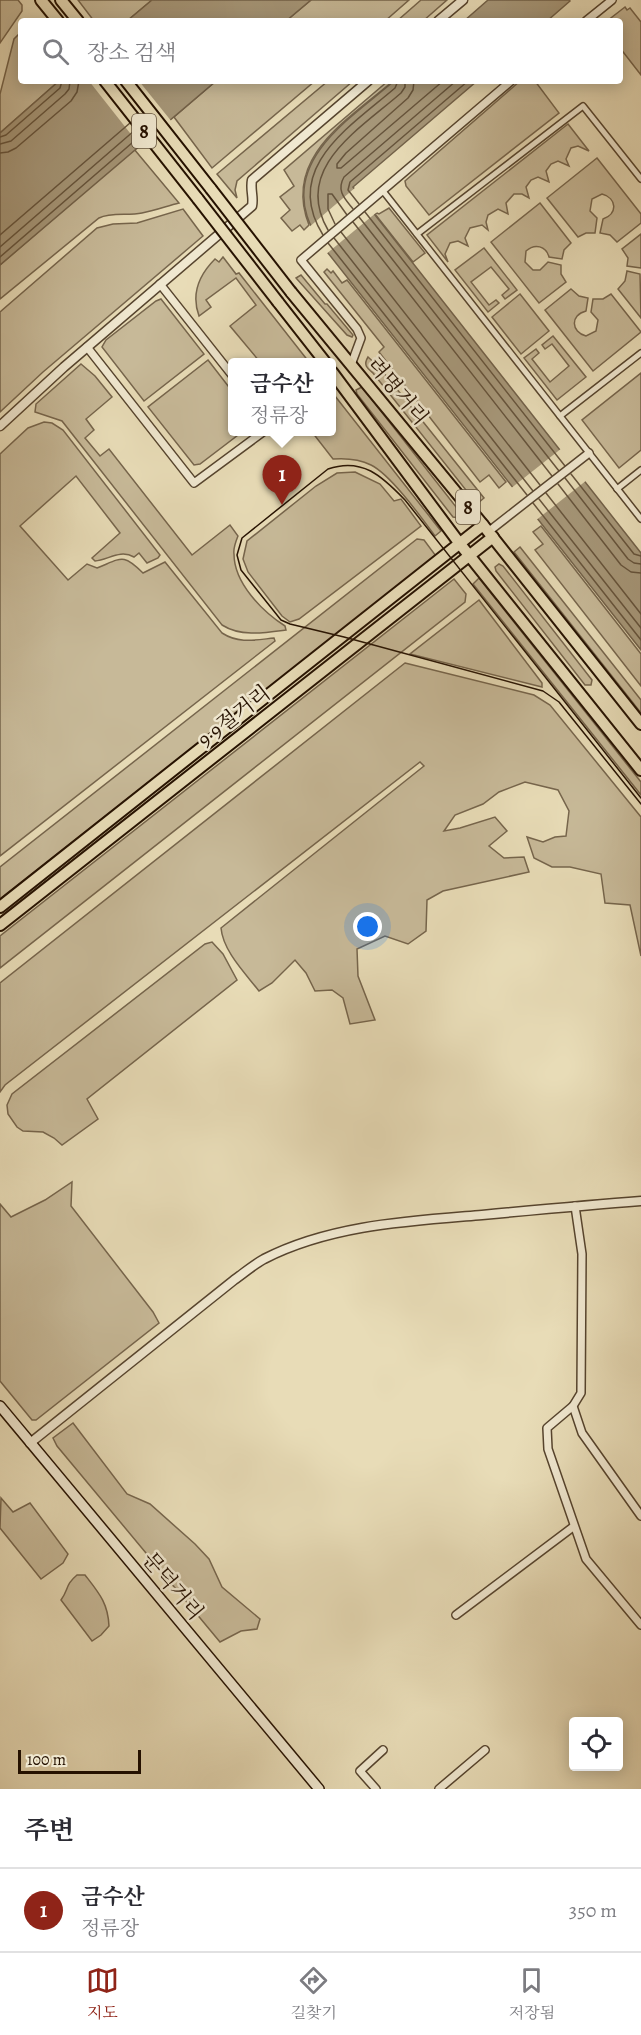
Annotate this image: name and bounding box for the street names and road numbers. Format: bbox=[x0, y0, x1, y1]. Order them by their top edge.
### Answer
road number: 8 bbox=[132, 114, 156, 148]
street label: 려명거리 bbox=[361, 351, 435, 431]
road number: 8 bbox=[456, 490, 480, 524]
street label: 9·9절거리 bbox=[192, 679, 276, 753]
street label: 문덕거리 bbox=[136, 1546, 210, 1626]

